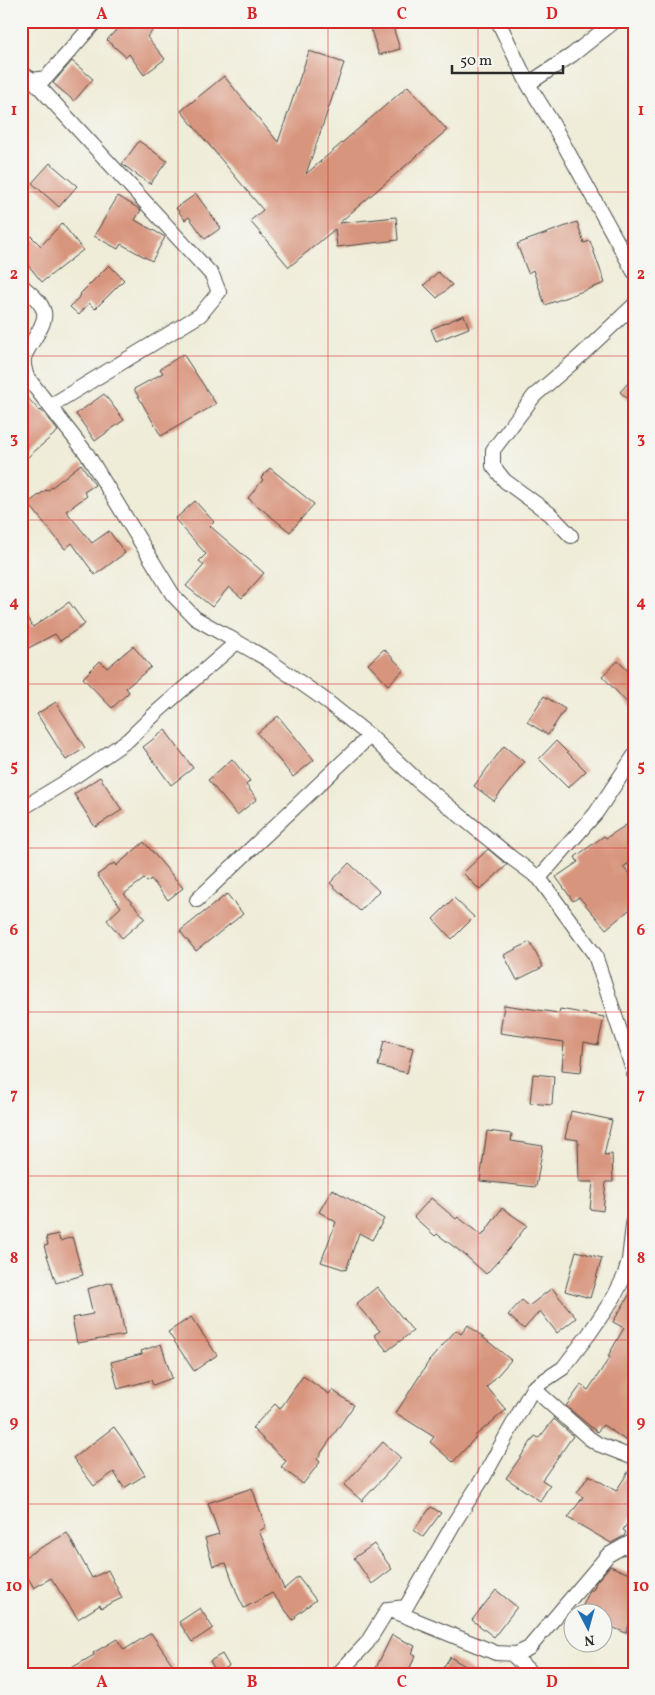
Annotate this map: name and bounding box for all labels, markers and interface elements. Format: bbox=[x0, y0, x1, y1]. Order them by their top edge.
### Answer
text: A bbox=[96, 4, 108, 26]
text: B bbox=[247, 4, 258, 26]
text: C bbox=[397, 4, 407, 26]
text: D bbox=[546, 4, 558, 26]
scale bar bbox=[452, 42, 564, 74]
text: 50 m bbox=[460, 51, 492, 72]
text: 1 bbox=[11, 100, 17, 122]
text: 1 bbox=[638, 100, 644, 122]
text: 2 bbox=[10, 264, 18, 286]
text: 2 bbox=[637, 264, 645, 286]
text: 3 bbox=[10, 428, 18, 450]
text: 3 bbox=[637, 428, 645, 450]
text: 4 bbox=[9, 592, 19, 614]
text: 4 bbox=[636, 592, 646, 614]
text: 5 bbox=[10, 756, 18, 778]
text: 5 bbox=[637, 756, 645, 778]
text: 6 bbox=[10, 920, 19, 942]
text: 6 bbox=[637, 920, 646, 942]
text: 7 bbox=[10, 1084, 18, 1106]
text: 7 bbox=[637, 1084, 645, 1106]
text: 8 bbox=[10, 1248, 18, 1270]
text: 8 bbox=[637, 1248, 645, 1270]
text: 9 bbox=[10, 1412, 19, 1434]
text: 9 bbox=[637, 1412, 646, 1434]
text: 10 bbox=[6, 1576, 22, 1598]
text: 10 bbox=[633, 1576, 649, 1598]
north arrow bbox=[562, 1602, 612, 1652]
text: N bbox=[583, 1629, 595, 1649]
text: A bbox=[96, 1672, 108, 1694]
text: B bbox=[247, 1672, 258, 1694]
text: C bbox=[397, 1672, 407, 1694]
text: D bbox=[546, 1672, 558, 1694]

